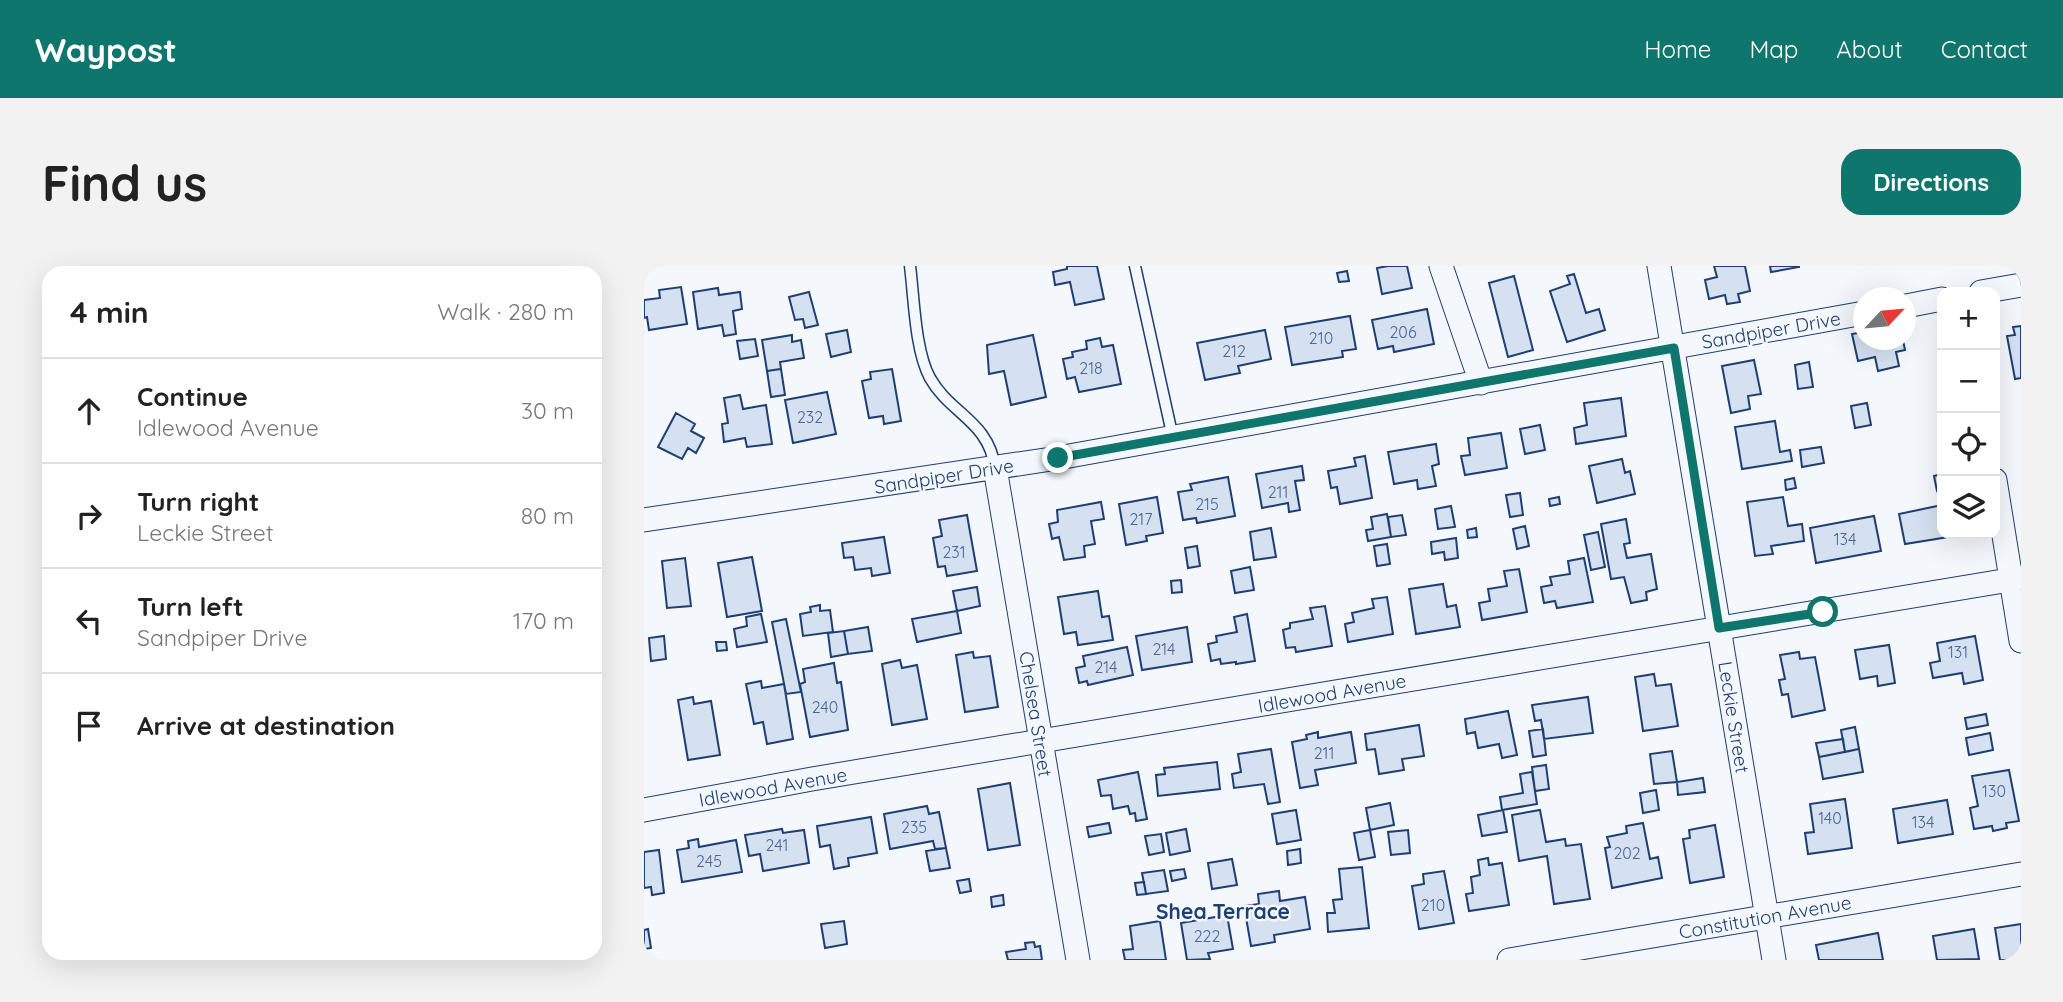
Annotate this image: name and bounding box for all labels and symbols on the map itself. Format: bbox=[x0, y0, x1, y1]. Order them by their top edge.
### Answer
north arrow bbox=[1853, 287, 1916, 350]
street label: Sandpiper Drive bbox=[1700, 306, 1842, 354]
house number: 206 bbox=[1390, 322, 1417, 342]
house number: 210 bbox=[1309, 328, 1333, 348]
house number: 212 bbox=[1222, 341, 1246, 361]
house number: 218 bbox=[1079, 358, 1103, 378]
house number: 232 bbox=[797, 407, 823, 427]
route end bbox=[1042, 442, 1073, 473]
street label: Sandpiper Drive bbox=[873, 453, 1015, 499]
house number: 211 bbox=[1268, 482, 1288, 502]
house number: 215 bbox=[1195, 494, 1219, 514]
house number: 217 bbox=[1130, 509, 1153, 529]
house number: 134 bbox=[1834, 529, 1856, 549]
house number: 231 bbox=[942, 542, 966, 562]
route start bbox=[1807, 596, 1838, 627]
house number: 214 bbox=[1153, 639, 1175, 659]
house number: 131 bbox=[1948, 642, 1968, 662]
street label: Chelsea Street bbox=[1014, 650, 1058, 778]
house number: 214 bbox=[1095, 657, 1117, 677]
street label: Leckie Street bbox=[1713, 659, 1755, 775]
street label: Idlewood Avenue bbox=[1256, 668, 1408, 718]
house number: 240 bbox=[812, 697, 838, 717]
house number: 211 bbox=[1314, 743, 1334, 763]
street label: Idlewood Avenue bbox=[697, 762, 849, 812]
house number: 130 bbox=[1982, 781, 2006, 801]
house number: 140 bbox=[1818, 808, 1842, 828]
house number: 134 bbox=[1912, 812, 1934, 832]
house number: 235 bbox=[901, 817, 927, 837]
house number: 241 bbox=[766, 835, 788, 855]
house number: 202 bbox=[1613, 843, 1641, 863]
house number: 245 bbox=[696, 851, 722, 871]
street label: Constitution Avenue bbox=[1677, 890, 1853, 944]
house number: 210 bbox=[1421, 895, 1445, 915]
district label: Shea Terrace bbox=[1156, 898, 1290, 924]
house number: 222 bbox=[1194, 926, 1220, 946]

